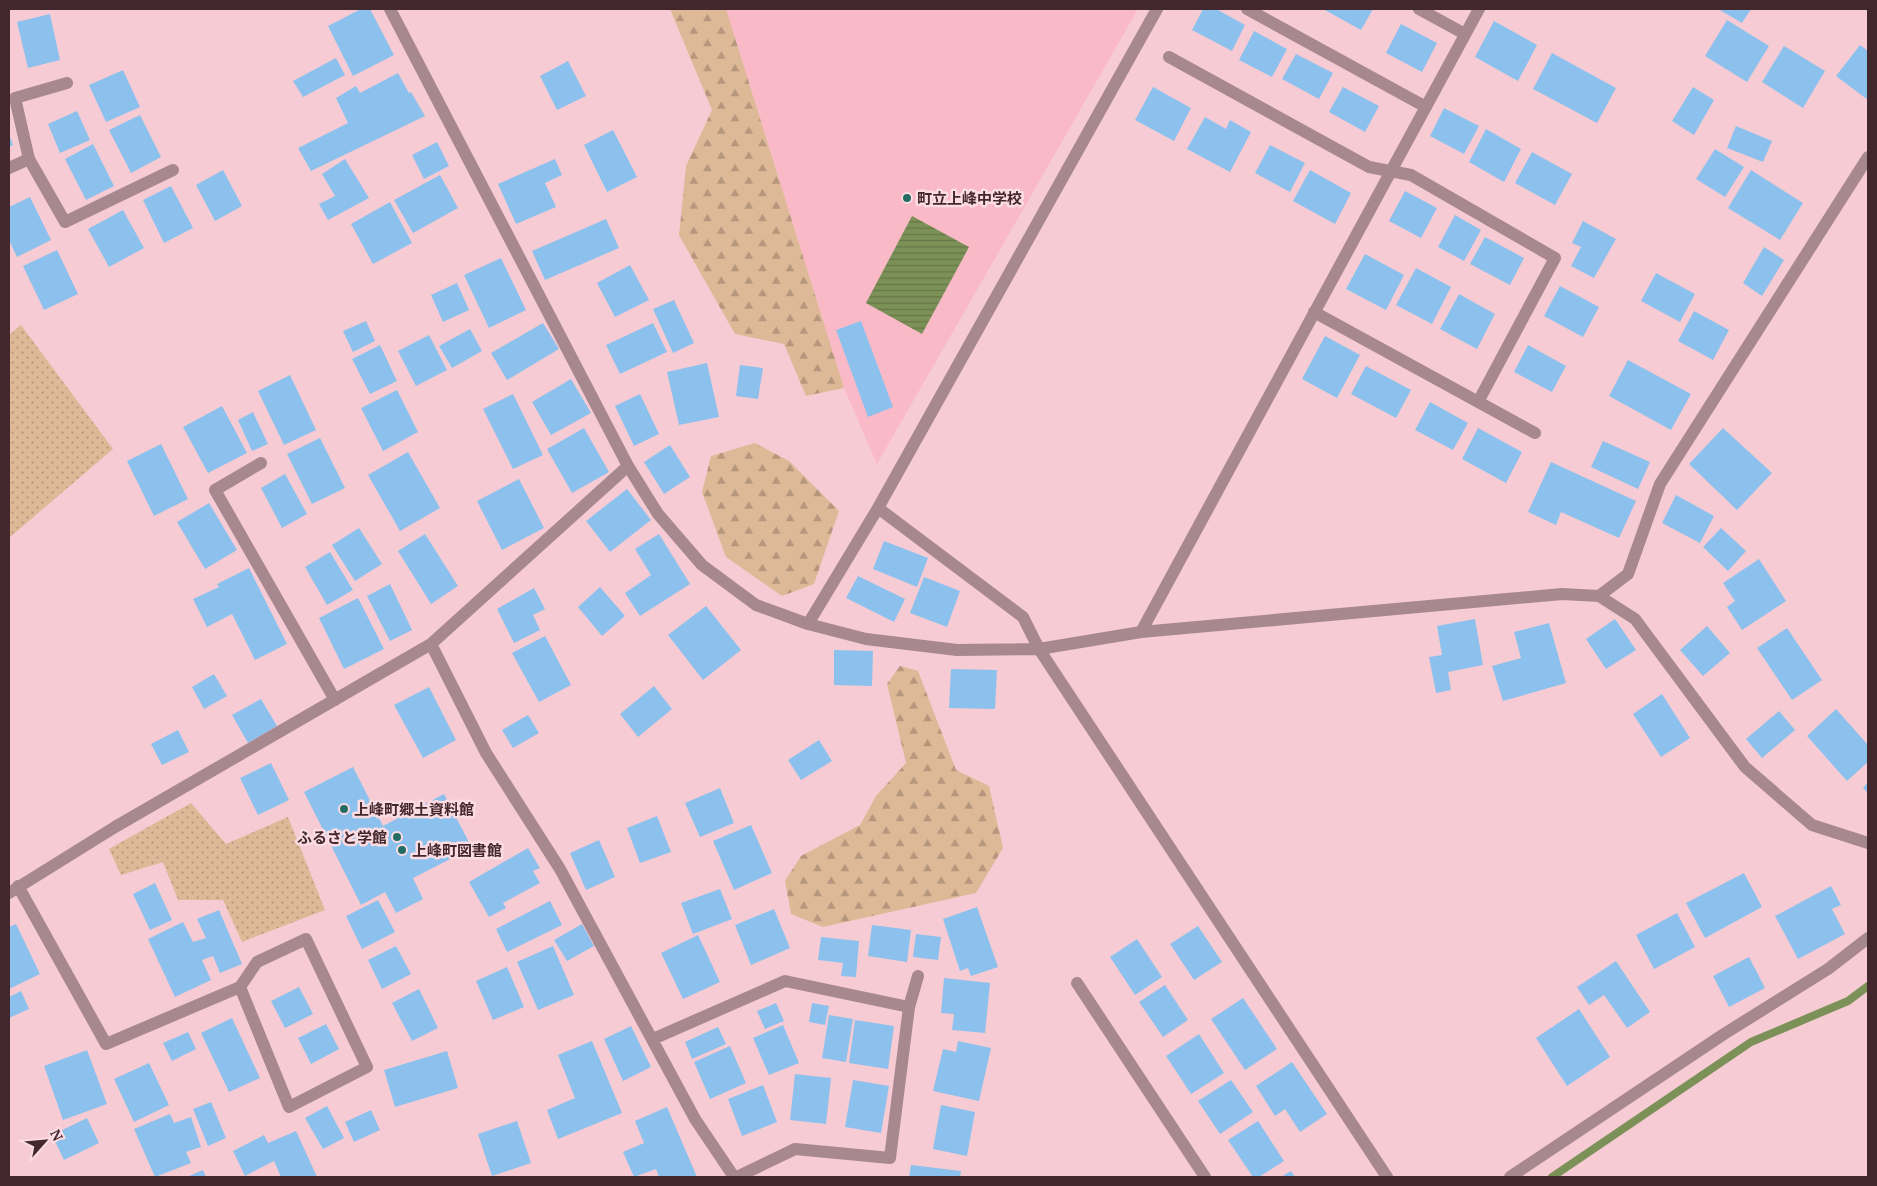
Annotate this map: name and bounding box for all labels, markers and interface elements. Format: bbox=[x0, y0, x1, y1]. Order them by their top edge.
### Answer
place label: 町立上峰中学校 bbox=[917, 188, 1022, 208]
marker: 町立上峰中学校 bbox=[901, 192, 913, 204]
place label: 上峰町郷土資料館 bbox=[354, 799, 474, 819]
marker: 上峰町郷土資料館 bbox=[338, 803, 350, 815]
place label: ふるさと学館 bbox=[297, 827, 387, 847]
marker: ふるさと学館 bbox=[391, 831, 403, 843]
place label: 上峰町図書館 bbox=[412, 840, 502, 860]
marker: 上峰町図書館 bbox=[396, 844, 408, 856]
north arrow bbox=[20, 1116, 70, 1166]
text: N bbox=[46, 1126, 68, 1144]

